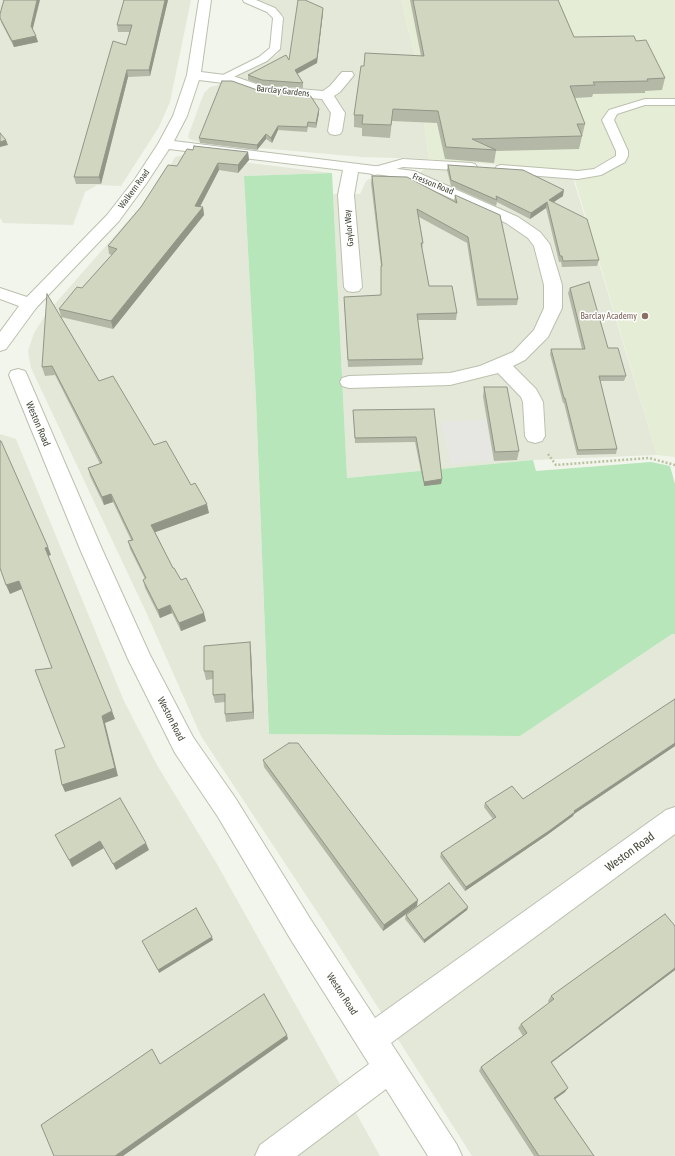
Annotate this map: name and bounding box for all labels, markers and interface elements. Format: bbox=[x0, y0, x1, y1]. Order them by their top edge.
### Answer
street label: Barclay Gardens bbox=[256, 83, 310, 99]
street label: Walkern Road bbox=[116, 167, 152, 211]
street label: Fresson Road bbox=[411, 171, 455, 197]
street label: Gaylor Way bbox=[342, 209, 356, 247]
place label: Barclay Academy bbox=[581, 311, 637, 321]
marker: Barclay Academy bbox=[640, 311, 650, 321]
street label: Weston Road bbox=[23, 400, 53, 448]
street label: Weston Road bbox=[155, 695, 187, 743]
street label: Weston Road bbox=[603, 829, 657, 875]
street label: Weston Road bbox=[324, 971, 360, 1017]

